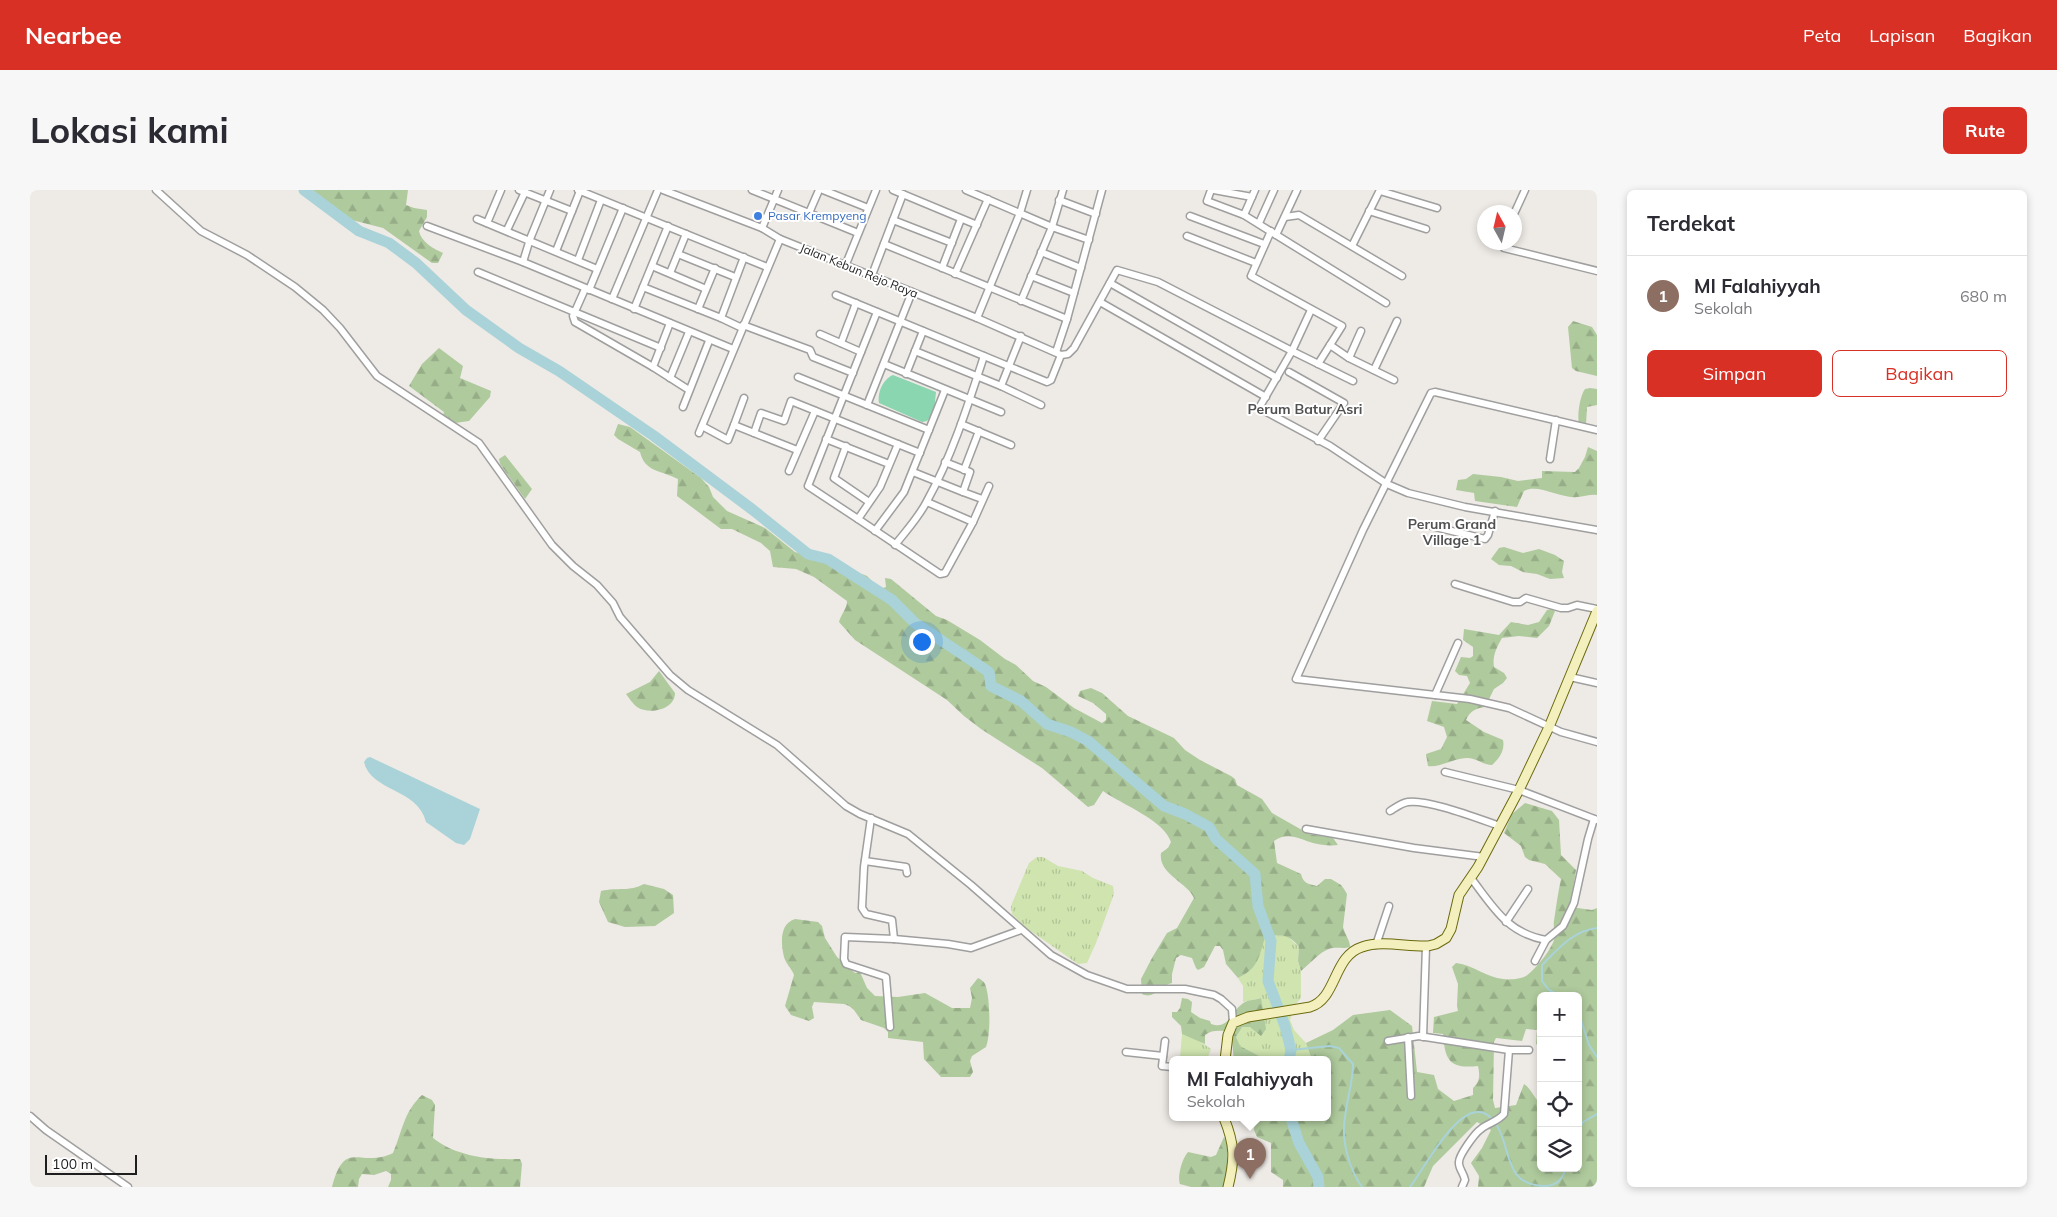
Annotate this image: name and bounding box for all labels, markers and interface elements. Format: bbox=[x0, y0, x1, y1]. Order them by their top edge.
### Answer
text: Nearbee bbox=[25, 20, 122, 50]
text: Peta bbox=[1803, 24, 1841, 47]
text: Lapisan bbox=[1869, 24, 1935, 47]
text: Bagikan bbox=[1963, 24, 2032, 47]
button: Rute bbox=[1943, 107, 2027, 154]
text: Lokasi kami bbox=[30, 108, 229, 152]
north arrow bbox=[1477, 205, 1522, 250]
place label: Pasar Krempyeng bbox=[768, 208, 867, 223]
marker: Pasar Krempyeng bbox=[752, 210, 764, 222]
text: Terdekat bbox=[1647, 210, 1735, 236]
street label: Jalan Kebun Rejo Raya bbox=[798, 240, 920, 301]
text: MI Falahiyyah bbox=[1694, 274, 1821, 298]
text: 1 bbox=[1658, 286, 1668, 306]
text: 680 m bbox=[1960, 286, 2007, 306]
text: Sekolah bbox=[1694, 298, 1753, 318]
button: Simpan bbox=[1647, 350, 1822, 397]
button: Bagikan bbox=[1832, 350, 2007, 397]
district label: Perum Batur Asri bbox=[1248, 400, 1362, 418]
district label: Perum Grand Village 1 bbox=[1408, 515, 1496, 549]
your location bbox=[909, 629, 935, 655]
map controls bbox=[1537, 992, 1582, 1172]
button: + bbox=[1537, 992, 1582, 1037]
button: − bbox=[1537, 1037, 1582, 1082]
popup bbox=[1169, 1056, 1331, 1121]
text: MI Falahiyyah bbox=[1187, 1067, 1313, 1091]
button: locate bbox=[1537, 1082, 1582, 1127]
text: Sekolah bbox=[1187, 1091, 1245, 1111]
button: layers bbox=[1537, 1127, 1582, 1172]
pin: 1 bbox=[1234, 1138, 1266, 1179]
scale bar bbox=[45, 1152, 138, 1175]
text: 100 m bbox=[52, 1155, 93, 1173]

